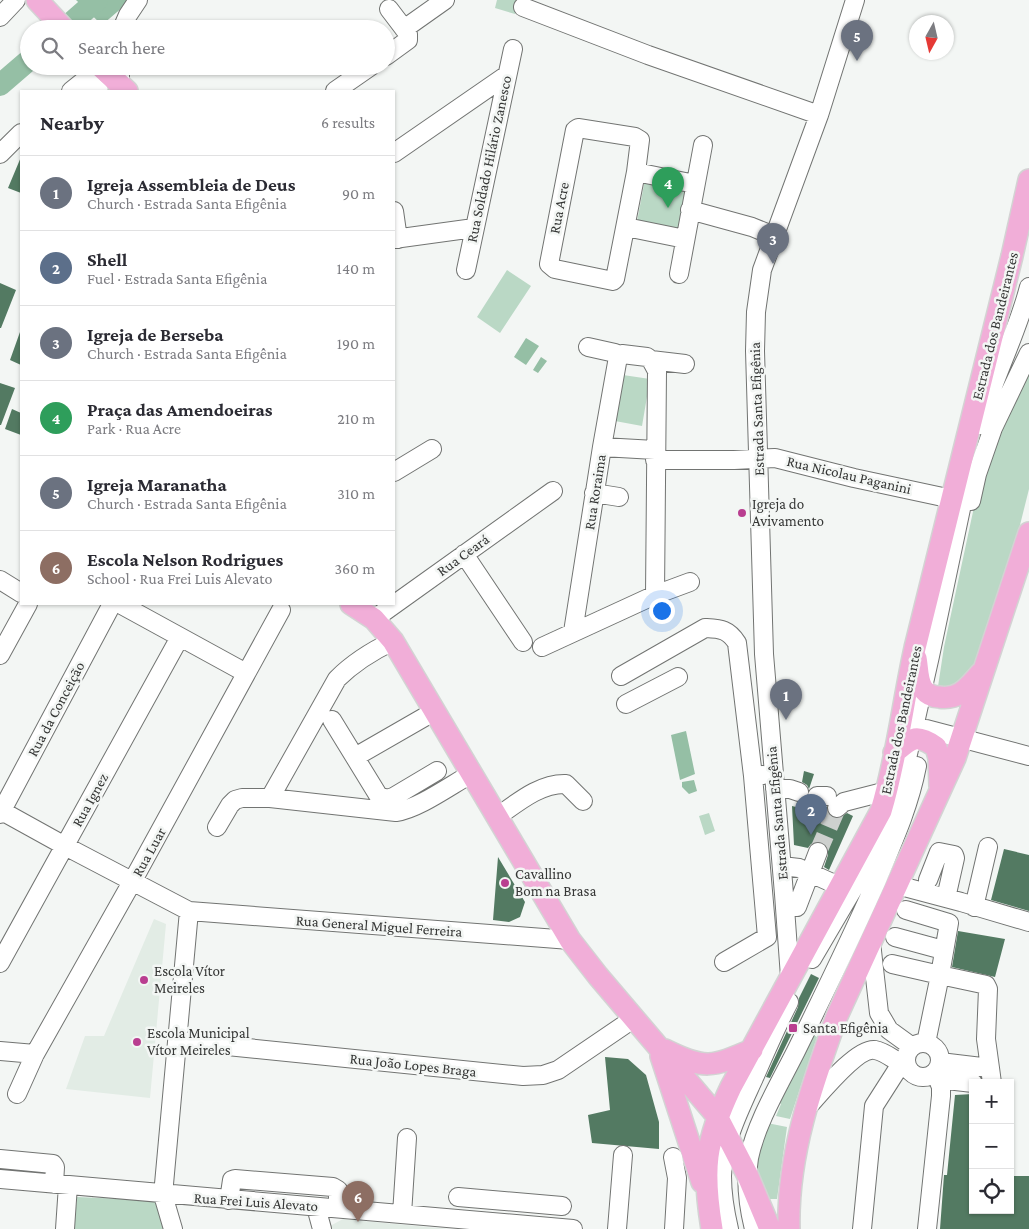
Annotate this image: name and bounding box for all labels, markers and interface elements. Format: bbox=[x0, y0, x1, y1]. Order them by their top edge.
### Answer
north arrow bbox=[909, 15, 954, 60]
search box bbox=[20, 20, 395, 75]
pin: 5 bbox=[841, 20, 873, 61]
icon: search bbox=[38, 34, 66, 62]
text: Search here bbox=[78, 37, 165, 58]
street label: Rua Soldado Hilário Zanesco bbox=[463, 74, 515, 244]
text: Nearby bbox=[40, 111, 104, 135]
text: 6 results bbox=[321, 114, 375, 131]
pin: 4 bbox=[652, 167, 684, 208]
text: Igreja Assembleia de Deus bbox=[87, 174, 295, 195]
street label: Rua Acre bbox=[546, 180, 572, 235]
text: 1 bbox=[53, 185, 59, 202]
text: 90 m bbox=[342, 185, 375, 202]
text: Church · Estrada Santa Efigênia bbox=[87, 195, 287, 212]
pin: 3 bbox=[757, 223, 789, 264]
text: Shell bbox=[87, 249, 127, 270]
street label: Estrada dos Bandeirantes bbox=[969, 250, 1021, 402]
text: 2 bbox=[52, 260, 60, 277]
text: 140 m bbox=[337, 260, 375, 277]
text: Fuel · Estrada Santa Efigênia bbox=[87, 270, 267, 287]
text: Igreja de Berseba bbox=[87, 324, 224, 345]
text: 3 bbox=[52, 335, 60, 352]
text: 190 m bbox=[337, 335, 375, 352]
street label: Estrada Santa Efigênia bbox=[747, 342, 768, 476]
text: Church · Estrada Santa Efigênia bbox=[87, 345, 287, 362]
text: Praça das Amendoeiras bbox=[87, 399, 273, 420]
text: 4 bbox=[52, 410, 60, 427]
text: 210 m bbox=[337, 410, 375, 427]
text: Park · Rua Acre bbox=[87, 420, 181, 437]
street label: Rua Roraima bbox=[581, 453, 609, 531]
street label: Rua Nicolau Paganini bbox=[785, 453, 913, 498]
text: Igreja Maranatha bbox=[87, 474, 227, 495]
text: 5 bbox=[52, 485, 60, 502]
text: 310 m bbox=[337, 485, 375, 502]
text: Church · Estrada Santa Efigênia bbox=[87, 495, 287, 512]
place label: Igreja do Avivamento bbox=[752, 496, 824, 529]
marker: Igreja do Avivamento bbox=[736, 507, 748, 519]
street label: Rua Ceará bbox=[434, 531, 492, 579]
text: Escola Nelson Rodrigues bbox=[87, 549, 283, 570]
text: 6 bbox=[52, 560, 60, 577]
text: 360 m bbox=[334, 560, 375, 577]
text: School · Rua Frei Luis Alevato bbox=[87, 570, 272, 587]
your location bbox=[649, 598, 675, 624]
street label: Estrada dos Bandeirantes bbox=[877, 644, 925, 796]
street label: Rua da Conceição bbox=[24, 659, 89, 760]
pin: 1 bbox=[770, 679, 802, 720]
street label: Estrada Santa Efigênia bbox=[763, 745, 792, 881]
street label: Rua Ignez bbox=[69, 770, 112, 830]
pin: 2 bbox=[795, 794, 827, 835]
street label: Rua Luar bbox=[129, 824, 169, 879]
place label: Cavallino Bom na Brasa bbox=[515, 866, 596, 899]
marker: Cavallino Bom na Brasa bbox=[499, 877, 511, 889]
street label: Rua General Miguel Ferreira bbox=[295, 912, 463, 941]
place label: Escola Vítor Meireles bbox=[154, 963, 226, 996]
marker: Escola Vítor Meireles bbox=[138, 974, 150, 986]
place label: Santa Efigênia bbox=[803, 1020, 889, 1037]
marker: Santa Efigênia bbox=[787, 1022, 799, 1034]
place label: Escola Municipal Vítor Meireles bbox=[147, 1025, 250, 1058]
marker: Escola Municipal Vítor Meireles bbox=[131, 1036, 143, 1048]
street label: Rua João Lopes Braga bbox=[349, 1050, 477, 1081]
map controls bbox=[969, 1079, 1014, 1214]
button: + bbox=[969, 1079, 1014, 1124]
button: − bbox=[969, 1124, 1014, 1169]
button: locate bbox=[969, 1169, 1014, 1214]
pin: 6 bbox=[342, 1181, 374, 1222]
street label: Rua Frei Luis Alevato bbox=[193, 1190, 319, 1214]

